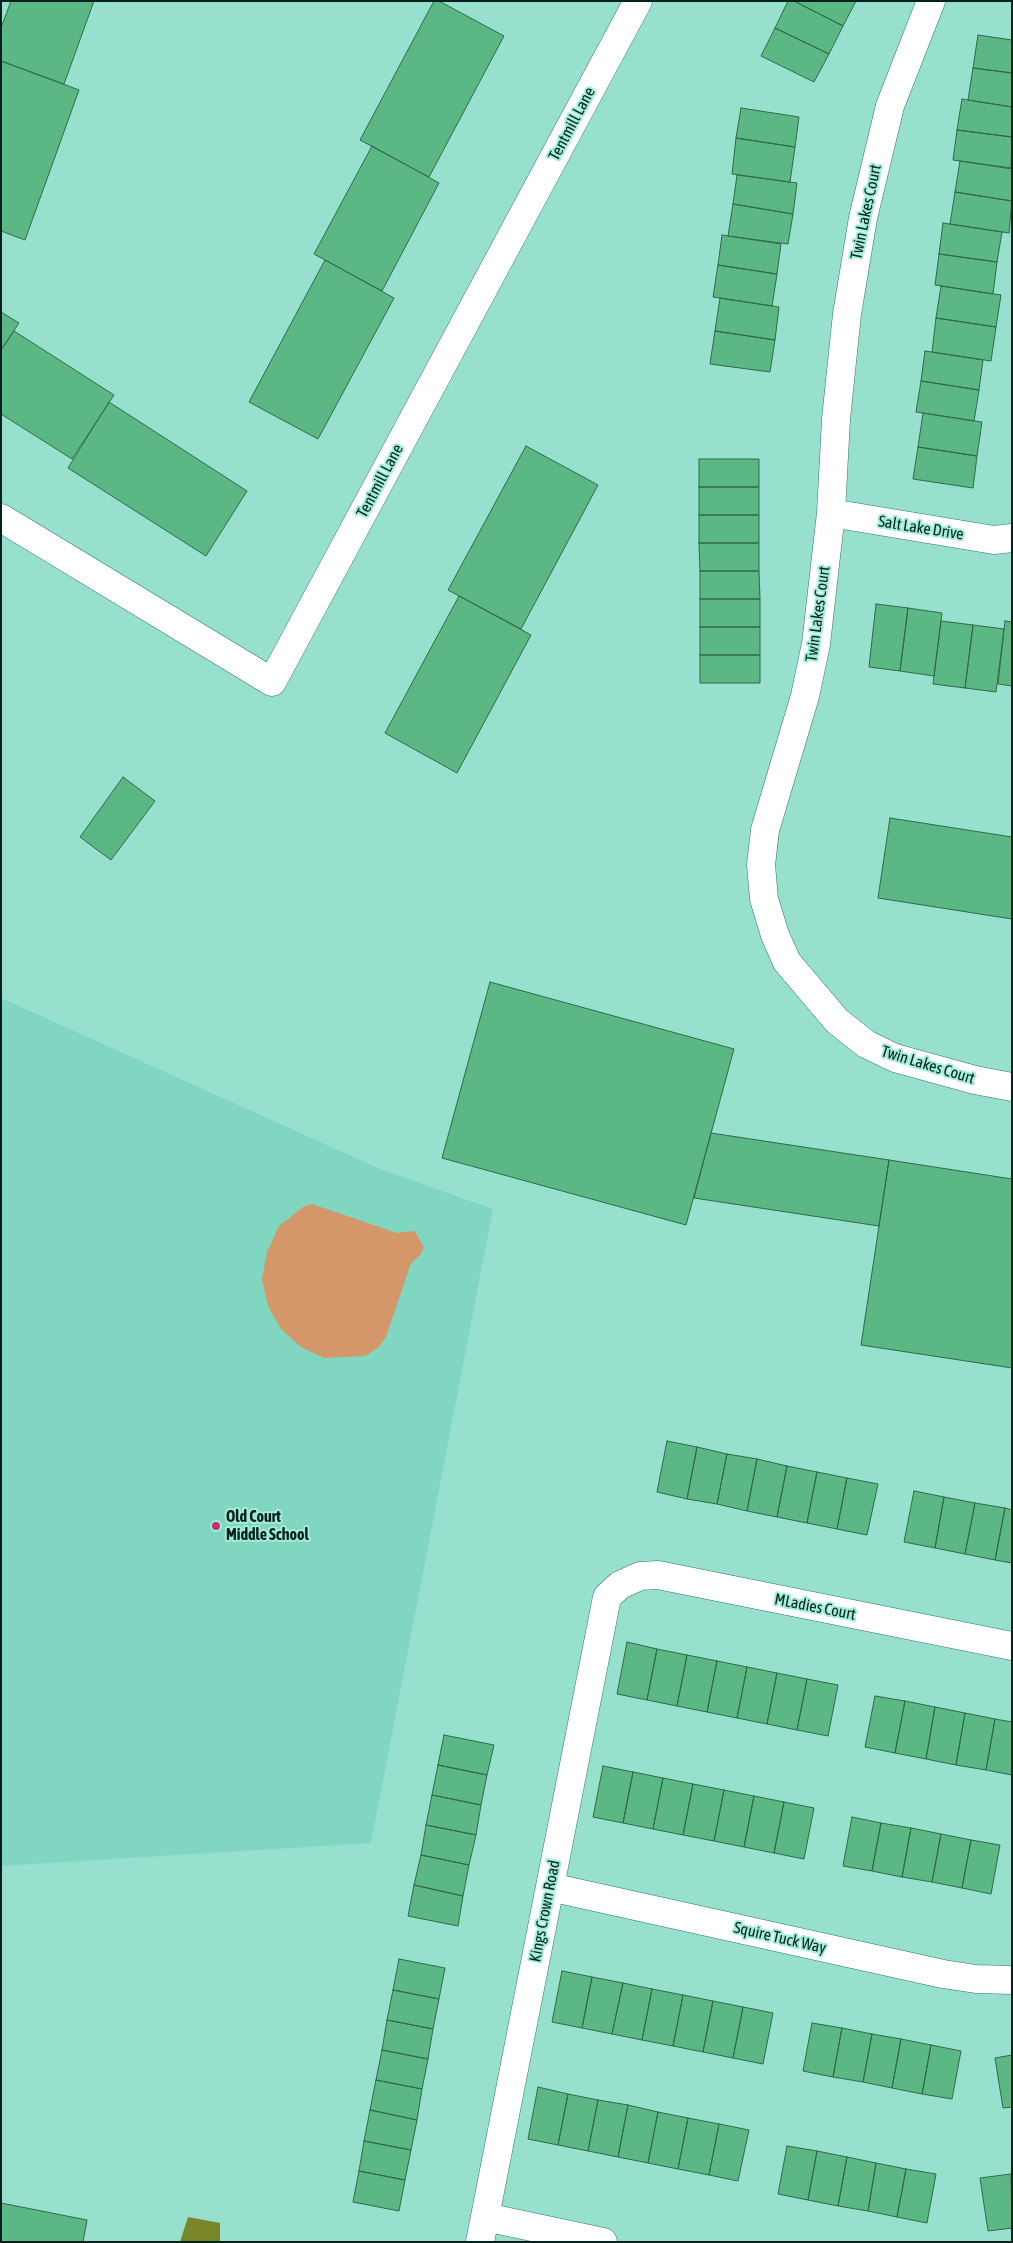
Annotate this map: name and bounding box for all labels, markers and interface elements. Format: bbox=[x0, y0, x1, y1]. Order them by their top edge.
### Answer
street label: Tentmill Lane bbox=[545, 84, 599, 164]
street label: Twin Lakes Court bbox=[847, 163, 885, 261]
street label: Tentmill Lane bbox=[353, 441, 407, 521]
street label: Salt Lake Drive bbox=[877, 512, 965, 544]
street label: Twin Lakes Court bbox=[802, 565, 834, 663]
street label: Twin Lakes Court bbox=[879, 1042, 977, 1088]
place label: Old Court Middle School bbox=[226, 1507, 309, 1545]
marker: Old Court Middle School bbox=[210, 1520, 222, 1532]
street label: MLadies Court bbox=[773, 1590, 857, 1624]
street label: Kings Crown Road bbox=[526, 1858, 564, 1964]
street label: Squire Tuck Way bbox=[732, 1918, 828, 1958]

